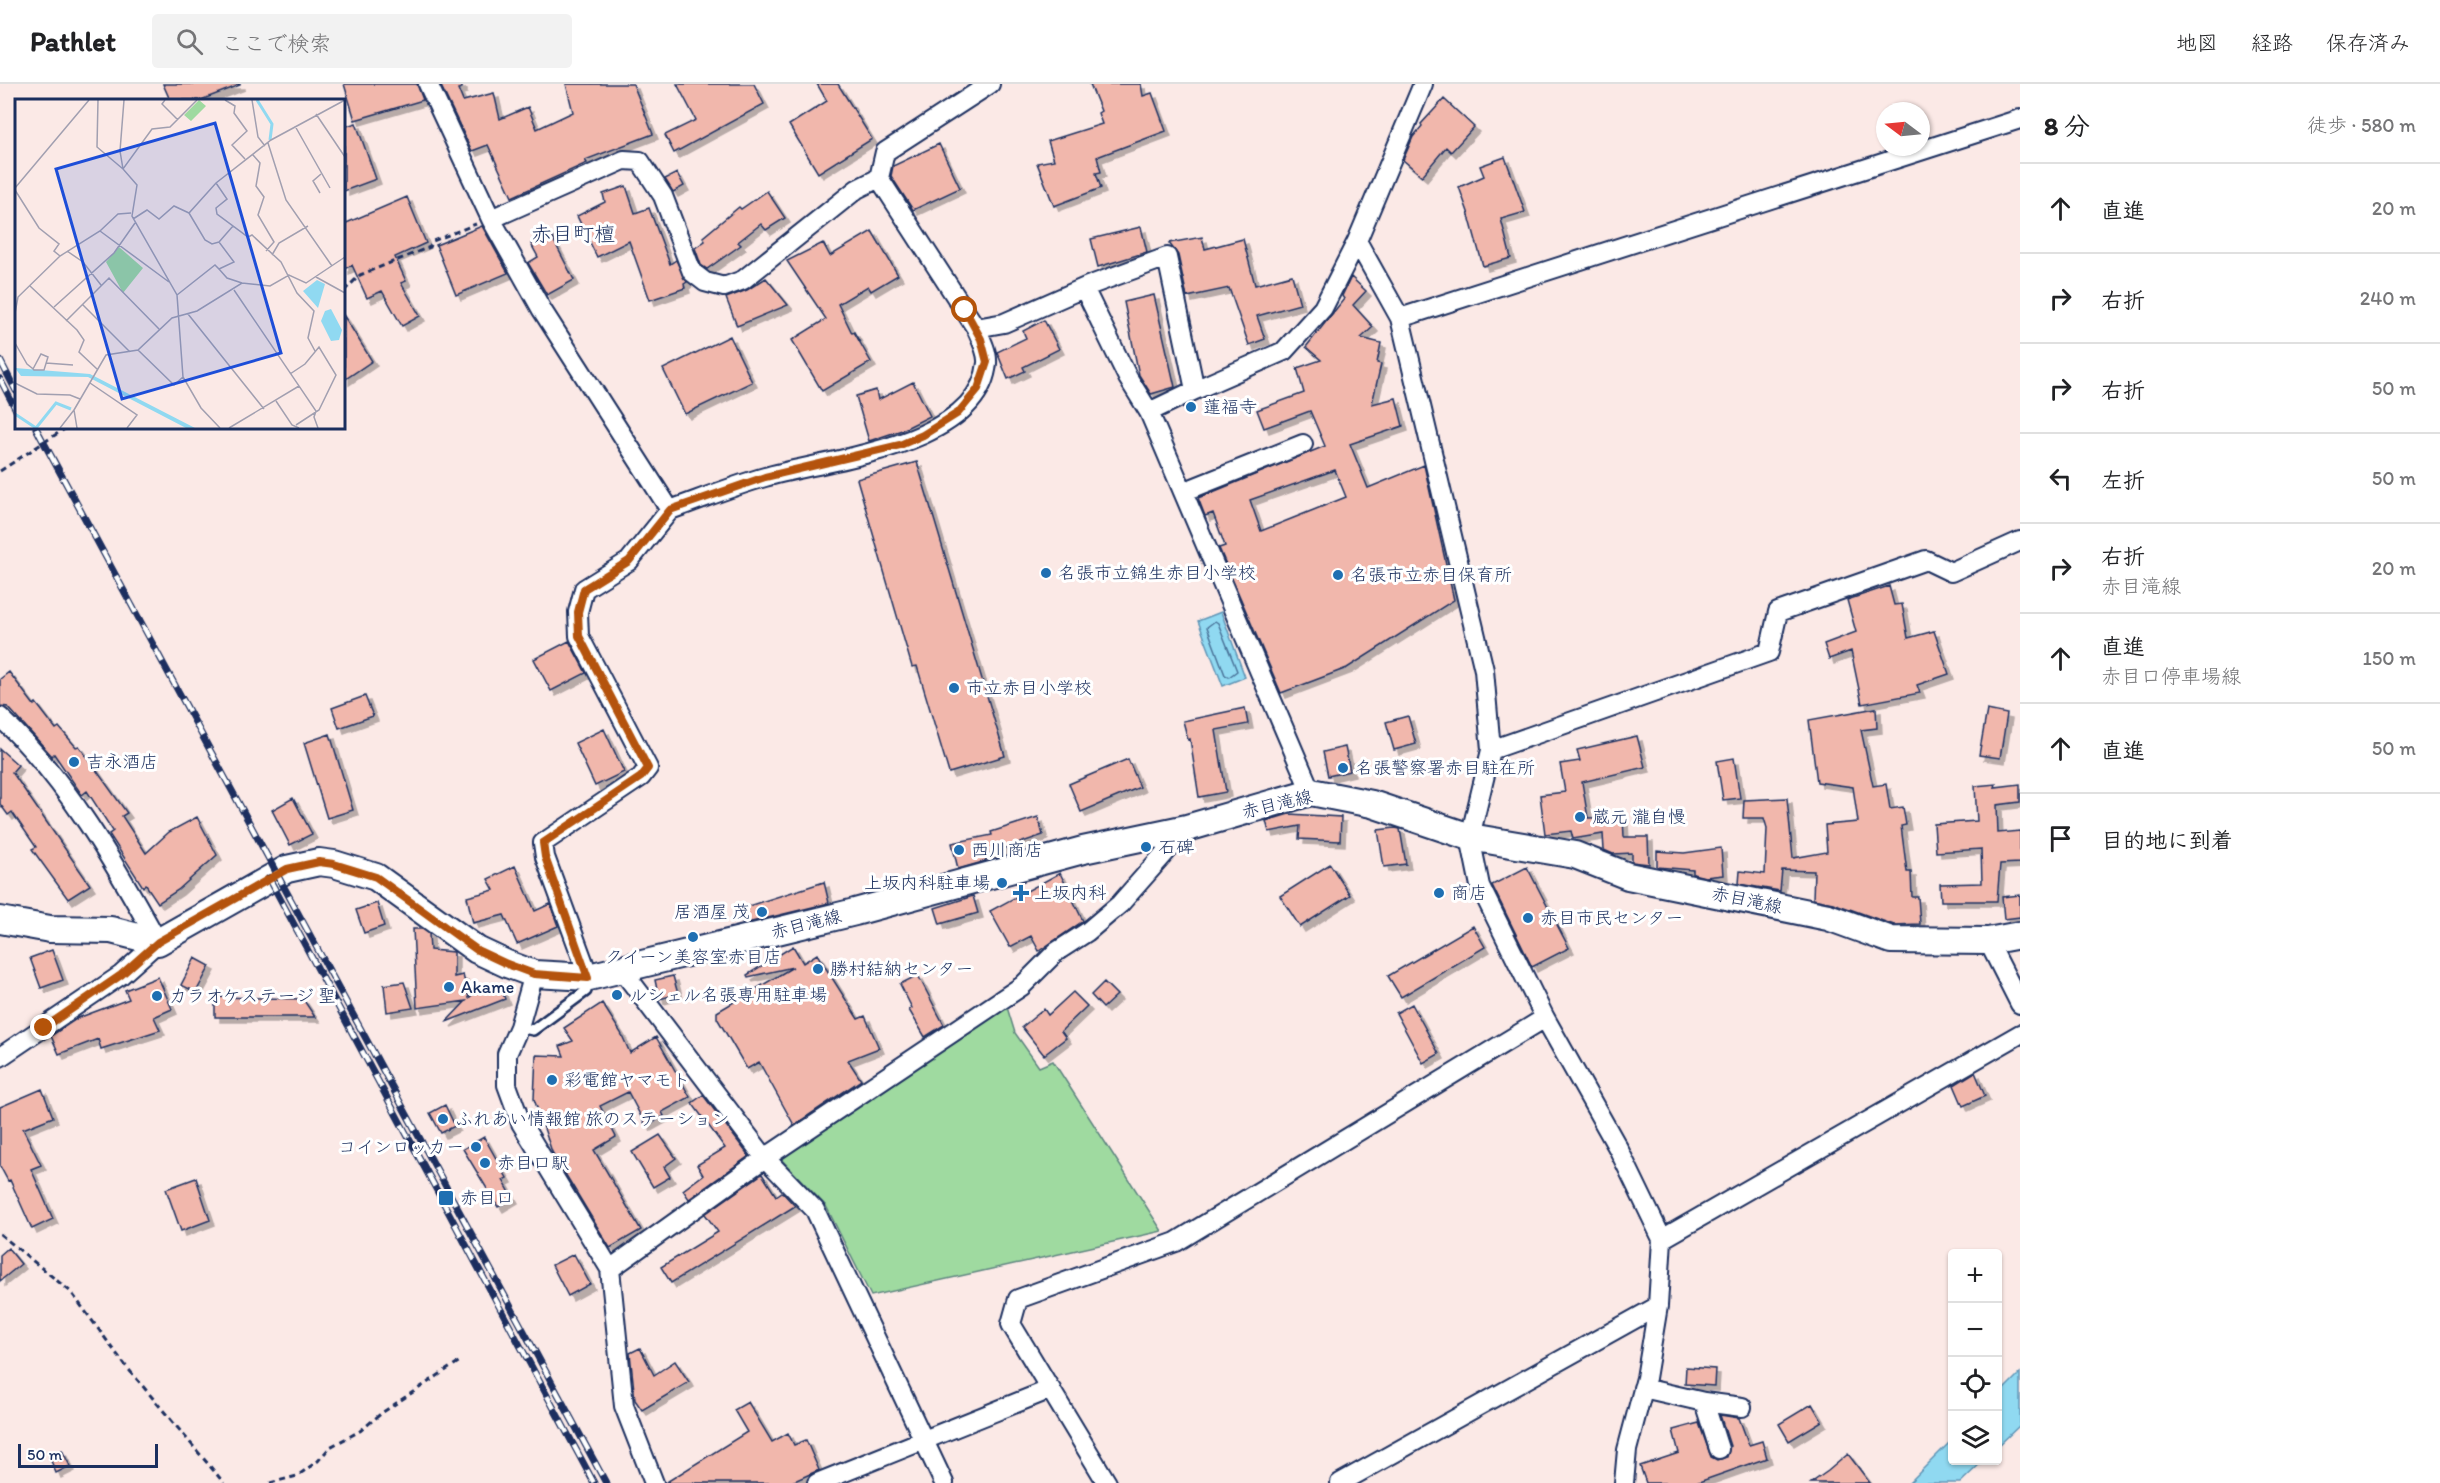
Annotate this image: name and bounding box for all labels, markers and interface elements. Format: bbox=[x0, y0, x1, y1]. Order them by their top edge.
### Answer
search box bbox=[152, 14, 572, 68]
text: Pathlet bbox=[30, 24, 116, 58]
icon: search bbox=[173, 25, 206, 58]
text: ここで検索 bbox=[221, 30, 331, 57]
text: 地図 bbox=[2176, 30, 2218, 55]
text: 経路 bbox=[2251, 30, 2293, 55]
text: 保存済み bbox=[2326, 30, 2410, 55]
inset map bbox=[15, 99, 345, 429]
north arrow bbox=[1876, 102, 1930, 156]
text: 8 分 bbox=[2044, 110, 2090, 142]
text: 徒歩 · 580 m bbox=[2307, 113, 2416, 137]
icon: ahead bbox=[2044, 192, 2077, 225]
text: 20 m bbox=[2372, 196, 2416, 220]
text: 直進 bbox=[2101, 197, 2145, 224]
district label: 赤目町檀 bbox=[531, 221, 615, 246]
icon: right bbox=[2044, 282, 2077, 315]
text: 240 m bbox=[2360, 286, 2416, 310]
text: 右折 bbox=[2101, 287, 2145, 314]
route start bbox=[951, 296, 977, 322]
icon: right bbox=[2044, 372, 2077, 405]
text: 50 m bbox=[2372, 376, 2416, 400]
text: 右折 bbox=[2101, 377, 2145, 404]
place label: 蓮福寺 bbox=[1203, 396, 1257, 418]
marker: 蓮福寺 bbox=[1184, 400, 1198, 414]
icon: left bbox=[2044, 462, 2077, 495]
text: 50 m bbox=[2372, 466, 2416, 490]
text: 左折 bbox=[2101, 467, 2145, 494]
text: 右折 bbox=[2101, 543, 2145, 570]
icon: right bbox=[2044, 552, 2077, 585]
text: 20 m bbox=[2372, 556, 2416, 580]
place label: 名張市立錦生赤目小学校 bbox=[1058, 562, 1256, 584]
place label: 名張市立赤目保育所 bbox=[1350, 564, 1512, 586]
marker: 名張市立錦生赤目小学校 bbox=[1039, 566, 1053, 580]
marker: 名張市立赤目保育所 bbox=[1331, 568, 1345, 582]
text: 赤目滝線 bbox=[2101, 574, 2181, 598]
text: 直進 bbox=[2101, 633, 2145, 660]
icon: ahead bbox=[2044, 642, 2077, 675]
text: 150 m bbox=[2363, 646, 2416, 670]
text: 赤目口停車場線 bbox=[2101, 664, 2241, 688]
place label: 市立赤目小学校 bbox=[966, 677, 1092, 699]
marker: 市立赤目小学校 bbox=[947, 681, 961, 695]
icon: ahead bbox=[2044, 732, 2077, 765]
text: 50 m bbox=[2372, 736, 2416, 760]
text: 直進 bbox=[2101, 737, 2145, 764]
place label: 吉永酒店 bbox=[86, 751, 158, 773]
marker: 吉永酒店 bbox=[67, 755, 81, 769]
place label: 名張警察署赤目駐在所 bbox=[1355, 757, 1535, 779]
marker: 名張警察署赤目駐在所 bbox=[1336, 761, 1350, 775]
street label: 赤目滝線 bbox=[1239, 785, 1315, 823]
place label: 蔵元 瀧自慢 bbox=[1592, 806, 1686, 828]
marker: 蔵元 瀧自慢 bbox=[1573, 810, 1587, 824]
icon: arrive bbox=[2044, 822, 2077, 855]
text: 目的地に到着 bbox=[2101, 827, 2233, 854]
place label: 石碑 bbox=[1158, 836, 1194, 858]
place label: 西川商店 bbox=[971, 839, 1043, 861]
marker: 石碑 bbox=[1139, 840, 1153, 854]
marker: 西川商店 bbox=[952, 843, 966, 857]
place label: 上坂内科駐車場 bbox=[864, 872, 990, 894]
marker: 上坂内科駐車場 bbox=[995, 876, 1009, 890]
place label: 上坂内科 bbox=[1034, 882, 1106, 904]
place label: 商店 bbox=[1451, 882, 1487, 904]
street label: 赤目滝線 bbox=[1709, 882, 1785, 918]
marker: 上坂内科 bbox=[1012, 884, 1030, 902]
marker: 商店 bbox=[1432, 886, 1446, 900]
place label: 居酒屋 茂 bbox=[674, 901, 750, 923]
marker: 居酒屋 茂 bbox=[755, 905, 769, 919]
street label: 赤目滝線 bbox=[768, 905, 844, 943]
place label: 赤目市民センター bbox=[1540, 907, 1683, 929]
marker: 赤目市民センター bbox=[1521, 911, 1535, 925]
marker: クイーン美容室赤目店 bbox=[686, 930, 700, 944]
place label: クイーン美容室赤目店 bbox=[604, 946, 782, 968]
place label: 勝村結納センター bbox=[830, 958, 973, 980]
marker: 勝村結納センター bbox=[811, 962, 825, 976]
place label: Akame bbox=[461, 976, 514, 998]
marker: Akame bbox=[442, 980, 456, 994]
place label: ルシェル名張専用駐車場 bbox=[629, 984, 827, 1006]
place label: カラオケステージ 聖 bbox=[169, 985, 336, 1007]
marker: ルシェル名張専用駐車場 bbox=[610, 988, 624, 1002]
marker: カラオケステージ 聖 bbox=[150, 989, 164, 1003]
route end bbox=[30, 1014, 56, 1040]
place label: 彩電館ヤマモト bbox=[564, 1069, 690, 1091]
marker: 彩電館ヤマモト bbox=[545, 1073, 559, 1087]
place label: ふれあい情報館 旅のステーション bbox=[455, 1108, 729, 1130]
marker: ふれあい情報館 旅のステーション bbox=[436, 1112, 450, 1126]
place label: コインロッカー bbox=[338, 1136, 464, 1158]
marker: コインロッカー bbox=[469, 1140, 483, 1154]
place label: 赤目口駅 bbox=[497, 1152, 569, 1174]
marker: 赤目口駅 bbox=[478, 1156, 492, 1170]
place label: 赤目口 bbox=[460, 1187, 514, 1209]
marker: 赤目口 bbox=[437, 1189, 455, 1207]
map controls bbox=[1948, 1249, 2002, 1465]
button: + bbox=[1948, 1249, 2002, 1303]
button: − bbox=[1948, 1303, 2002, 1357]
button: locate bbox=[1948, 1357, 2002, 1411]
button: layers bbox=[1948, 1411, 2002, 1465]
scale bar bbox=[18, 1441, 158, 1468]
text: 50 m bbox=[27, 1445, 62, 1464]

